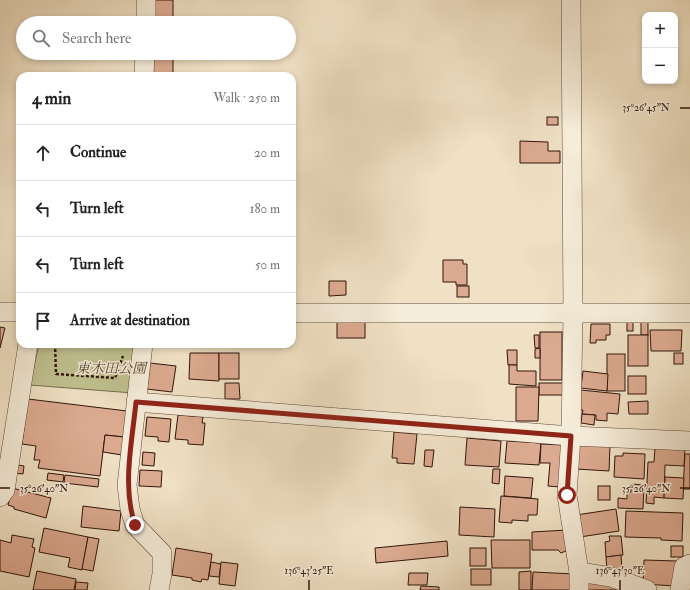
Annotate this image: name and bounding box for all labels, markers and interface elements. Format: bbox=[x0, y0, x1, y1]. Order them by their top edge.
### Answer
map controls bbox=[642, 12, 678, 84]
button: + bbox=[642, 12, 678, 48]
search box bbox=[16, 16, 296, 60]
icon: search bbox=[30, 27, 52, 49]
text: Search here bbox=[62, 29, 131, 48]
button: − bbox=[642, 48, 678, 84]
text: 4 min bbox=[32, 88, 71, 109]
text: Walk · 250 m bbox=[213, 90, 280, 106]
text: 35°26'45"N bbox=[622, 102, 670, 114]
icon: ahead bbox=[32, 142, 54, 164]
text: Continue bbox=[70, 143, 126, 162]
text: 20 m bbox=[254, 145, 280, 161]
icon: left bbox=[32, 198, 54, 220]
text: Turn left bbox=[70, 199, 124, 218]
text: 180 m bbox=[250, 201, 280, 217]
icon: left bbox=[32, 254, 54, 276]
text: Turn left bbox=[70, 255, 124, 274]
text: 50 m bbox=[255, 257, 280, 273]
icon: arrive bbox=[32, 310, 54, 332]
text: Arrive at destination bbox=[70, 311, 190, 330]
park label: 東木田公園 bbox=[76, 360, 148, 377]
text: 35°26'40"N bbox=[20, 483, 68, 495]
text: 35°26'40"N bbox=[622, 483, 670, 495]
route start bbox=[558, 486, 576, 504]
route end bbox=[126, 516, 144, 534]
text: 136°43'25"E bbox=[285, 565, 333, 577]
text: 136°43'30"E bbox=[596, 565, 644, 577]

